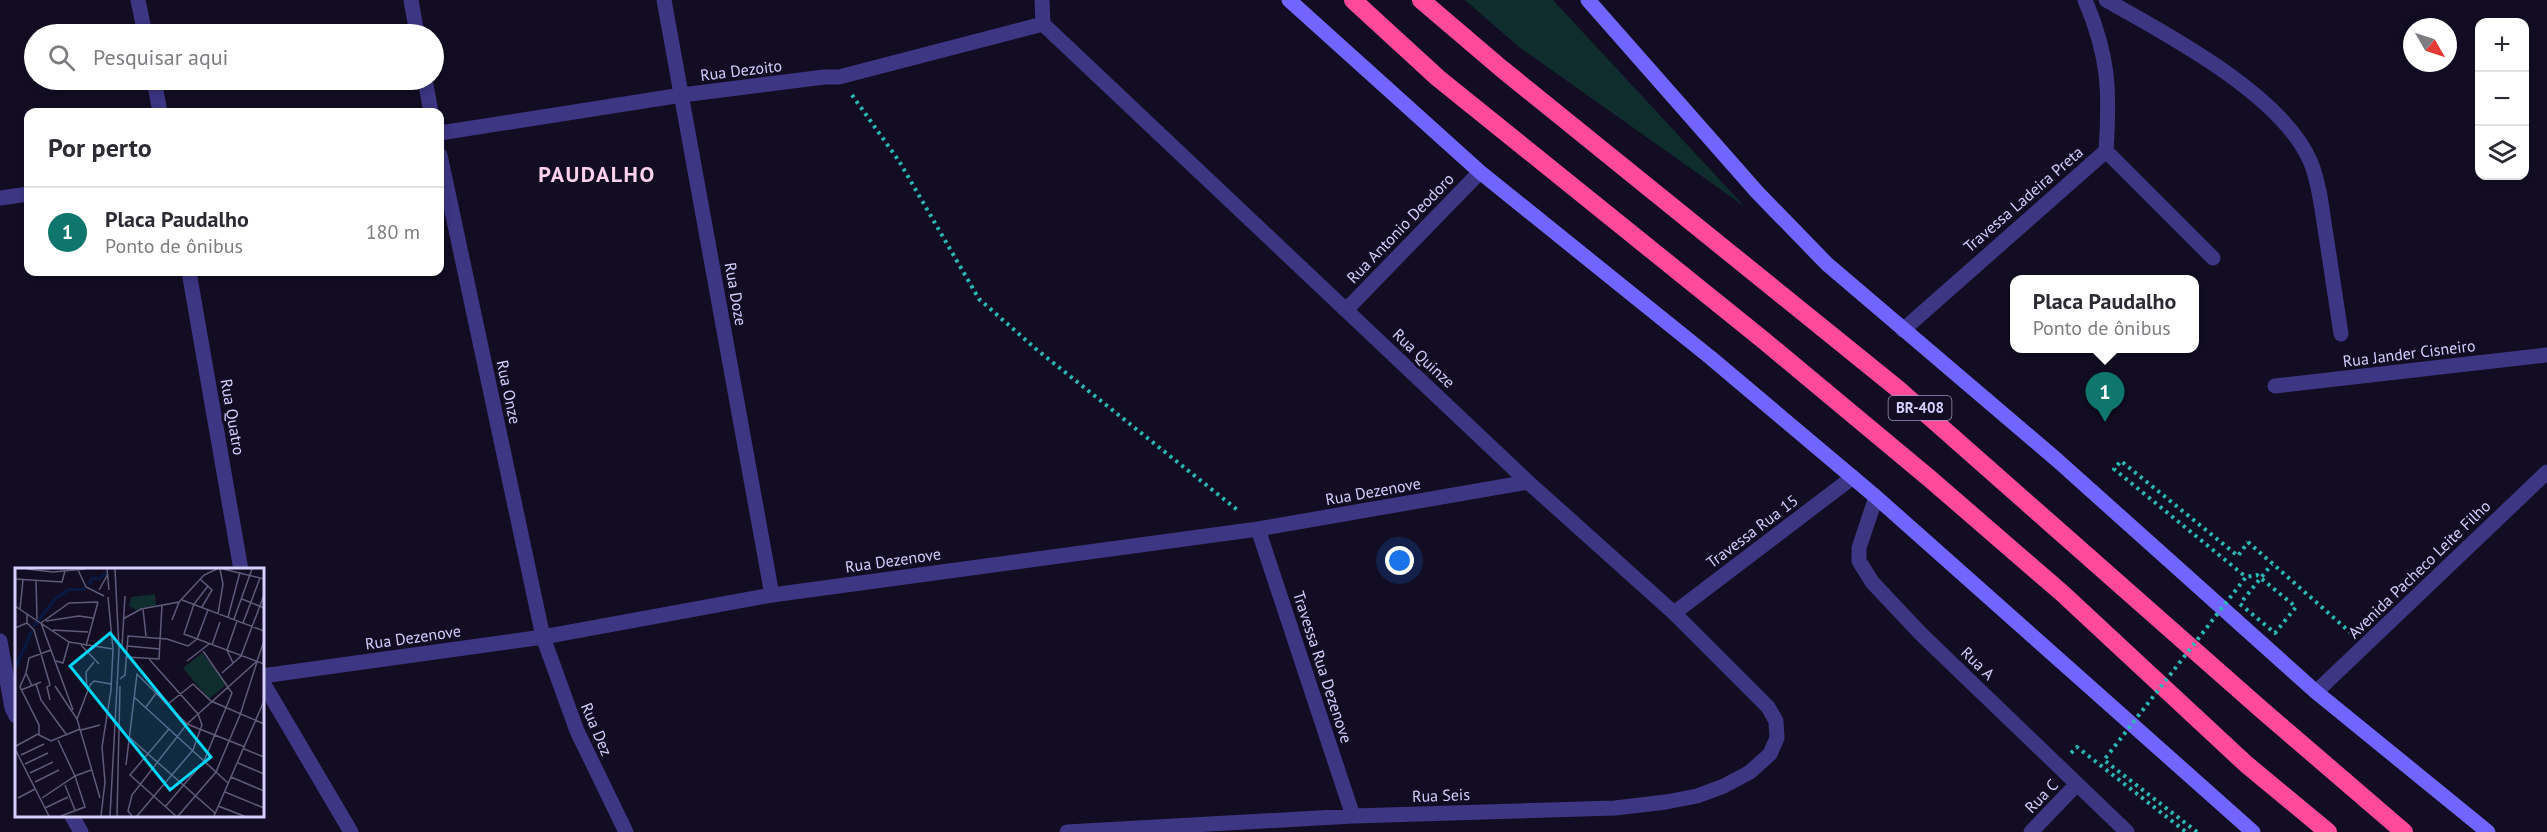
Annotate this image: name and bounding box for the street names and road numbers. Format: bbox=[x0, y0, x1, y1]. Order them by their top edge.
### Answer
street label: Rua Dezoito bbox=[699, 55, 783, 85]
street label: Travessa Ladeira Preta bbox=[1959, 142, 2087, 256]
street label: Rua Antonio Deodoro bbox=[1342, 169, 1458, 287]
street label: Rua Doze bbox=[721, 261, 751, 327]
street label: Rua Quinze bbox=[1389, 324, 1459, 392]
street label: Rua Jander Cisneiro bbox=[2342, 335, 2476, 371]
street label: Rua Onze bbox=[492, 358, 526, 426]
street label: Rua Quatro bbox=[216, 377, 250, 457]
road number: BR-408 bbox=[1888, 396, 1952, 420]
street label: Rua Dezenove bbox=[1324, 473, 1422, 509]
street label: Travessa Rua 15 bbox=[1702, 490, 1802, 572]
street label: Avenida Pacheco Leite Filho bbox=[2344, 496, 2494, 642]
street label: Rua Dezenove bbox=[844, 543, 942, 577]
street label: Travessa Rua Dezenove bbox=[1289, 589, 1357, 745]
street label: Rua Dezenove bbox=[364, 620, 462, 654]
street label: Rua A bbox=[1957, 642, 1999, 684]
street label: Rua Dez bbox=[577, 699, 617, 759]
street label: Rua C bbox=[2020, 775, 2062, 817]
street label: Rua Seis bbox=[1412, 784, 1471, 806]

